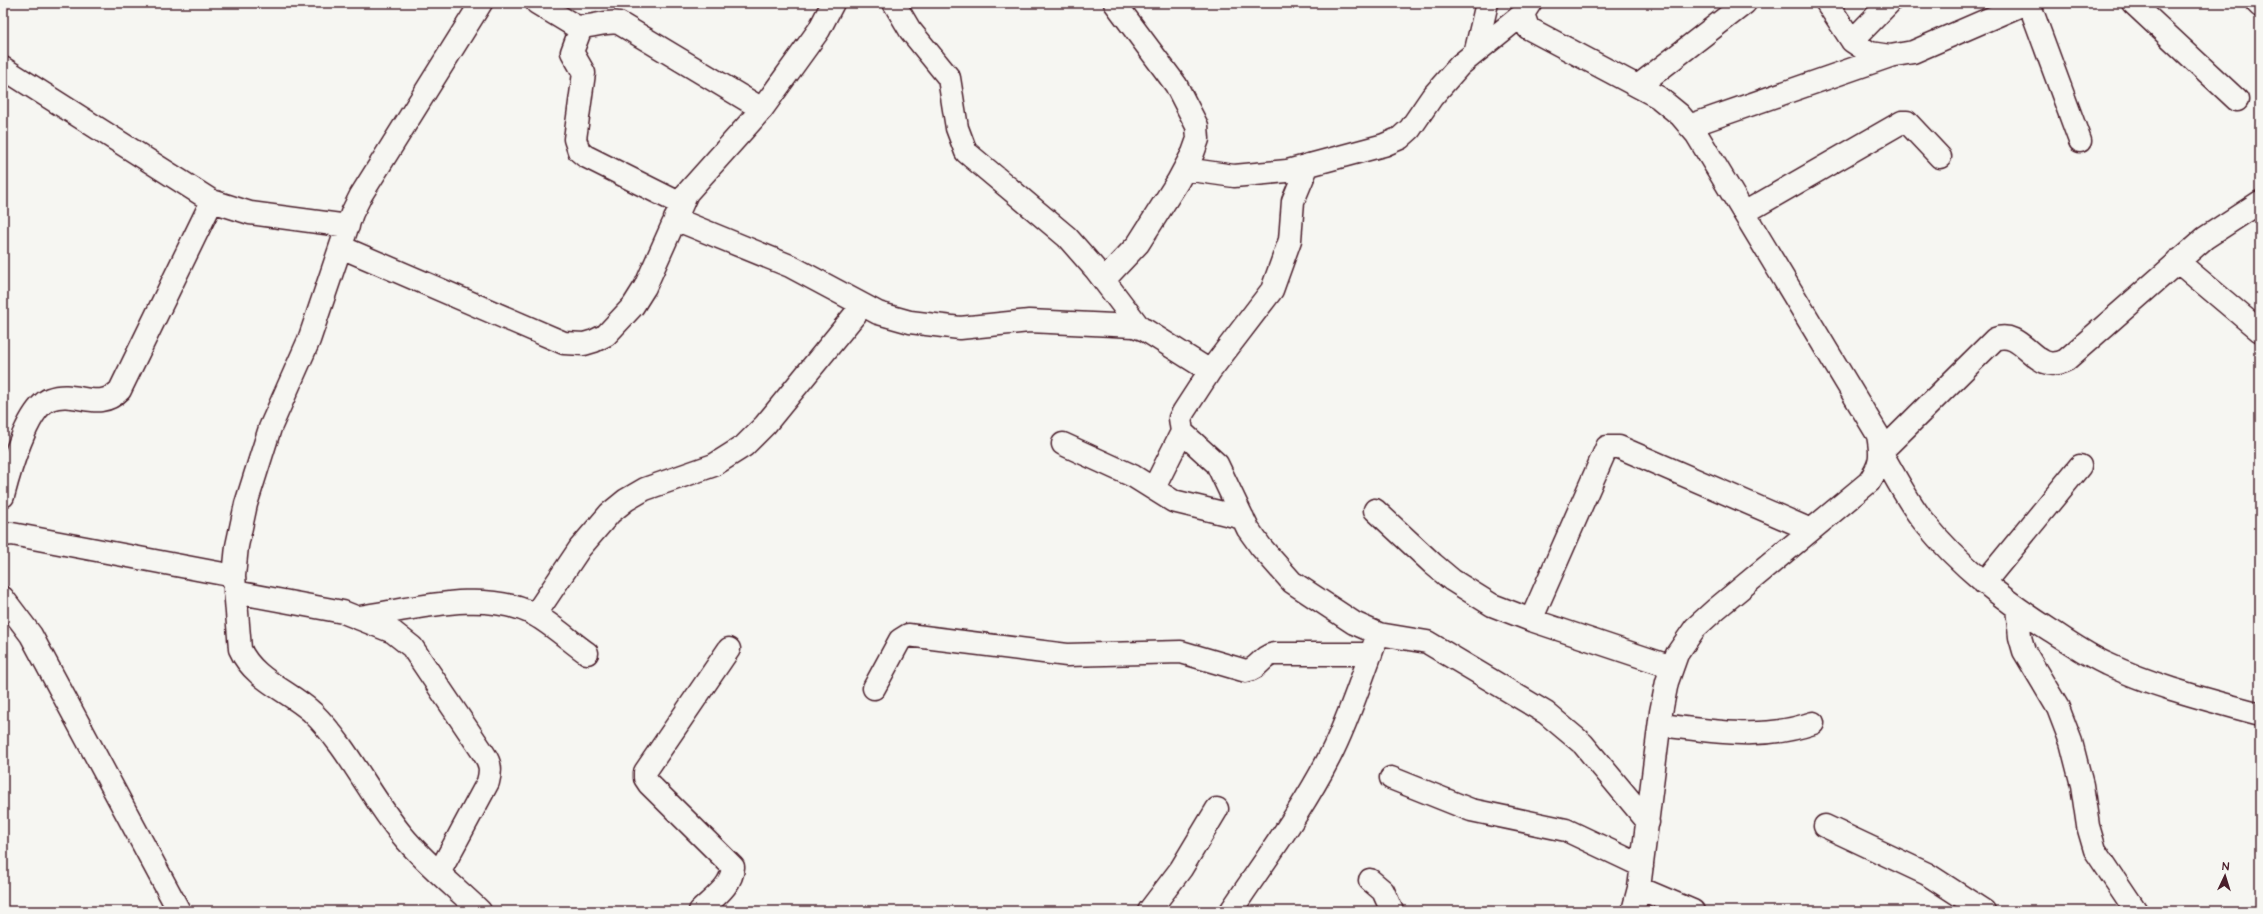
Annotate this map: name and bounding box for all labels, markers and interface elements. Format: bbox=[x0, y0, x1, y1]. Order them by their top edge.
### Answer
north arrow bbox=[2205, 856, 2245, 896]
text: N bbox=[2222, 859, 2230, 874]

